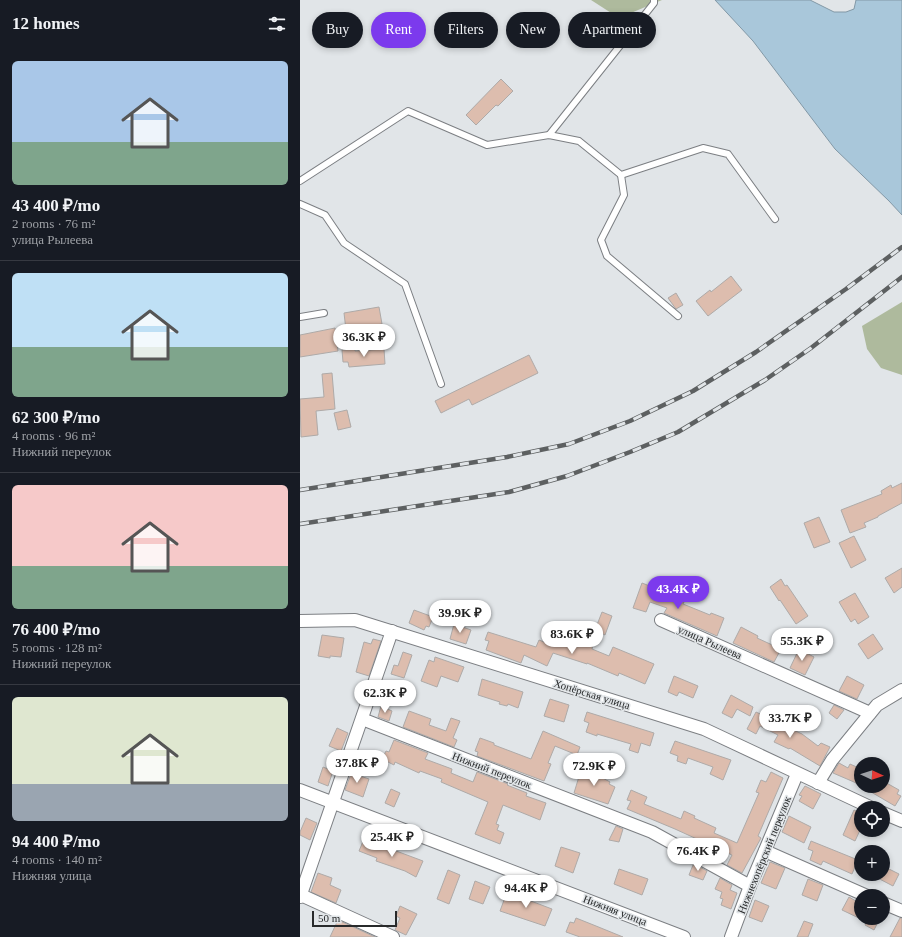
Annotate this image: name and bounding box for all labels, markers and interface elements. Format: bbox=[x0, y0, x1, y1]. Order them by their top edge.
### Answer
chip: Buy bbox=[312, 12, 363, 48]
chip: Rent bbox=[371, 12, 426, 48]
chip: Filters bbox=[434, 12, 498, 48]
chip: New bbox=[506, 12, 560, 48]
chip: Apartment bbox=[568, 12, 656, 48]
icon: filters bbox=[266, 13, 288, 35]
text: 12 homes bbox=[12, 14, 80, 33]
icon: home bbox=[114, 87, 186, 159]
text: 43 400 ₽/mo bbox=[12, 196, 100, 215]
text: 2 rooms · 76 m² bbox=[12, 216, 95, 231]
text: улица Рылеева bbox=[12, 232, 93, 247]
icon: home bbox=[114, 299, 186, 371]
pin: 36.3K ₽ bbox=[327, 324, 401, 358]
text: 36.3K ₽ bbox=[342, 329, 386, 344]
text: 62 300 ₽/mo bbox=[12, 408, 100, 427]
text: 4 rooms · 96 m² bbox=[12, 428, 95, 443]
text: Нижний переулок bbox=[12, 444, 111, 459]
icon: home bbox=[114, 511, 186, 583]
pin: 43.4K ₽ bbox=[641, 576, 715, 610]
text: 43.4K ₽ bbox=[656, 581, 700, 596]
pin: 39.9K ₽ bbox=[423, 600, 497, 634]
text: 39.9K ₽ bbox=[438, 605, 482, 620]
text: 76 400 ₽/mo bbox=[12, 620, 100, 639]
pin: 83.6K ₽ bbox=[535, 621, 609, 655]
street label: улица Рылеева bbox=[676, 623, 744, 661]
text: 83.6K ₽ bbox=[550, 626, 594, 641]
pin: 55.3K ₽ bbox=[765, 628, 839, 662]
text: 55.3K ₽ bbox=[780, 633, 824, 648]
text: 5 rooms · 128 m² bbox=[12, 640, 102, 655]
text: Нижний переулок bbox=[12, 656, 111, 671]
street label: Хопёрская улица bbox=[553, 677, 632, 711]
pin: 62.3K ₽ bbox=[348, 680, 422, 714]
text: 62.3K ₽ bbox=[363, 685, 407, 700]
pin: 33.7K ₽ bbox=[753, 705, 827, 739]
text: 33.7K ₽ bbox=[768, 710, 812, 725]
icon: home bbox=[114, 723, 186, 795]
street label: Нижний переулок bbox=[451, 749, 534, 791]
pin: 37.8K ₽ bbox=[320, 750, 394, 784]
pin: 72.9K ₽ bbox=[557, 753, 631, 787]
text: 37.8K ₽ bbox=[335, 755, 379, 770]
north arrow bbox=[854, 757, 890, 793]
map controls bbox=[854, 757, 890, 925]
text: 72.9K ₽ bbox=[572, 758, 616, 773]
street label: Нижнехопёрский переулок bbox=[735, 794, 793, 916]
button: locate bbox=[854, 801, 890, 837]
pin: 25.4K ₽ bbox=[355, 824, 429, 858]
text: 25.4K ₽ bbox=[370, 829, 414, 844]
text: 94 400 ₽/mo bbox=[12, 832, 100, 851]
pin: 76.4K ₽ bbox=[661, 838, 735, 872]
text: 76.4K ₽ bbox=[676, 843, 720, 858]
button: + bbox=[854, 845, 890, 881]
text: 4 rooms · 140 m² bbox=[12, 852, 102, 867]
text: Нижняя улица bbox=[12, 868, 92, 883]
pin: 94.4K ₽ bbox=[489, 875, 563, 909]
text: 94.4K ₽ bbox=[504, 880, 548, 895]
button: − bbox=[854, 889, 890, 925]
street label: Нижняя улица bbox=[581, 892, 649, 928]
scale bar bbox=[312, 909, 397, 928]
text: 50 m bbox=[318, 912, 340, 924]

